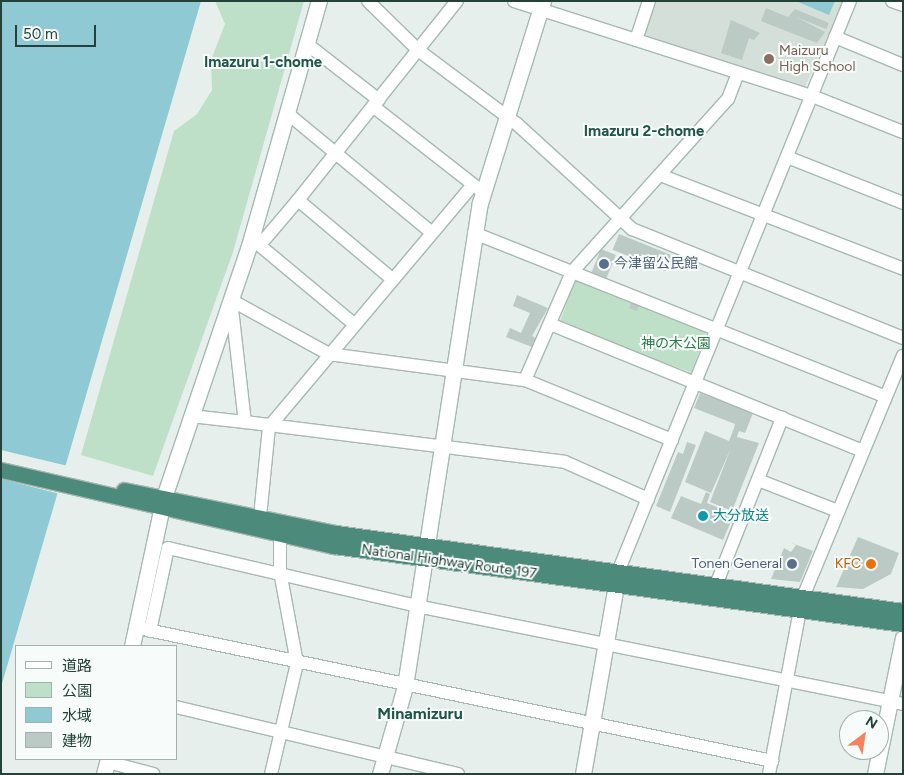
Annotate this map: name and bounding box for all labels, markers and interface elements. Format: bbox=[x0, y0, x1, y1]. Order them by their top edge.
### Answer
scale bar bbox=[18, 15, 99, 47]
text: 50 m bbox=[23, 25, 58, 43]
place label: Maizuru High School bbox=[779, 43, 856, 75]
marker: Maizuru High School bbox=[763, 53, 775, 65]
district label: Imazuru 1-chome bbox=[204, 54, 322, 72]
district label: Imazuru 2-chome bbox=[584, 123, 704, 141]
place label: 今津留公民館 bbox=[614, 256, 698, 272]
marker: 今津留公民館 bbox=[598, 258, 610, 270]
park label: 神の木公園 bbox=[641, 336, 711, 352]
place label: 大分放送 bbox=[713, 508, 769, 524]
marker: 大分放送 bbox=[697, 510, 709, 522]
street label: National Highway Route 197 bbox=[360, 541, 538, 583]
place label: Tonen General bbox=[692, 556, 782, 572]
place label: KFC bbox=[835, 556, 861, 572]
marker: Tonen General bbox=[786, 558, 798, 570]
marker: KFC bbox=[865, 558, 877, 570]
legend bbox=[15, 645, 178, 760]
text: 道路 bbox=[62, 657, 92, 675]
text: 公園 bbox=[62, 682, 92, 700]
district label: Minamizuru bbox=[377, 704, 463, 724]
text: 水域 bbox=[62, 707, 92, 725]
north arrow bbox=[839, 710, 889, 760]
text: N bbox=[862, 712, 880, 733]
text: 建物 bbox=[62, 732, 92, 750]

